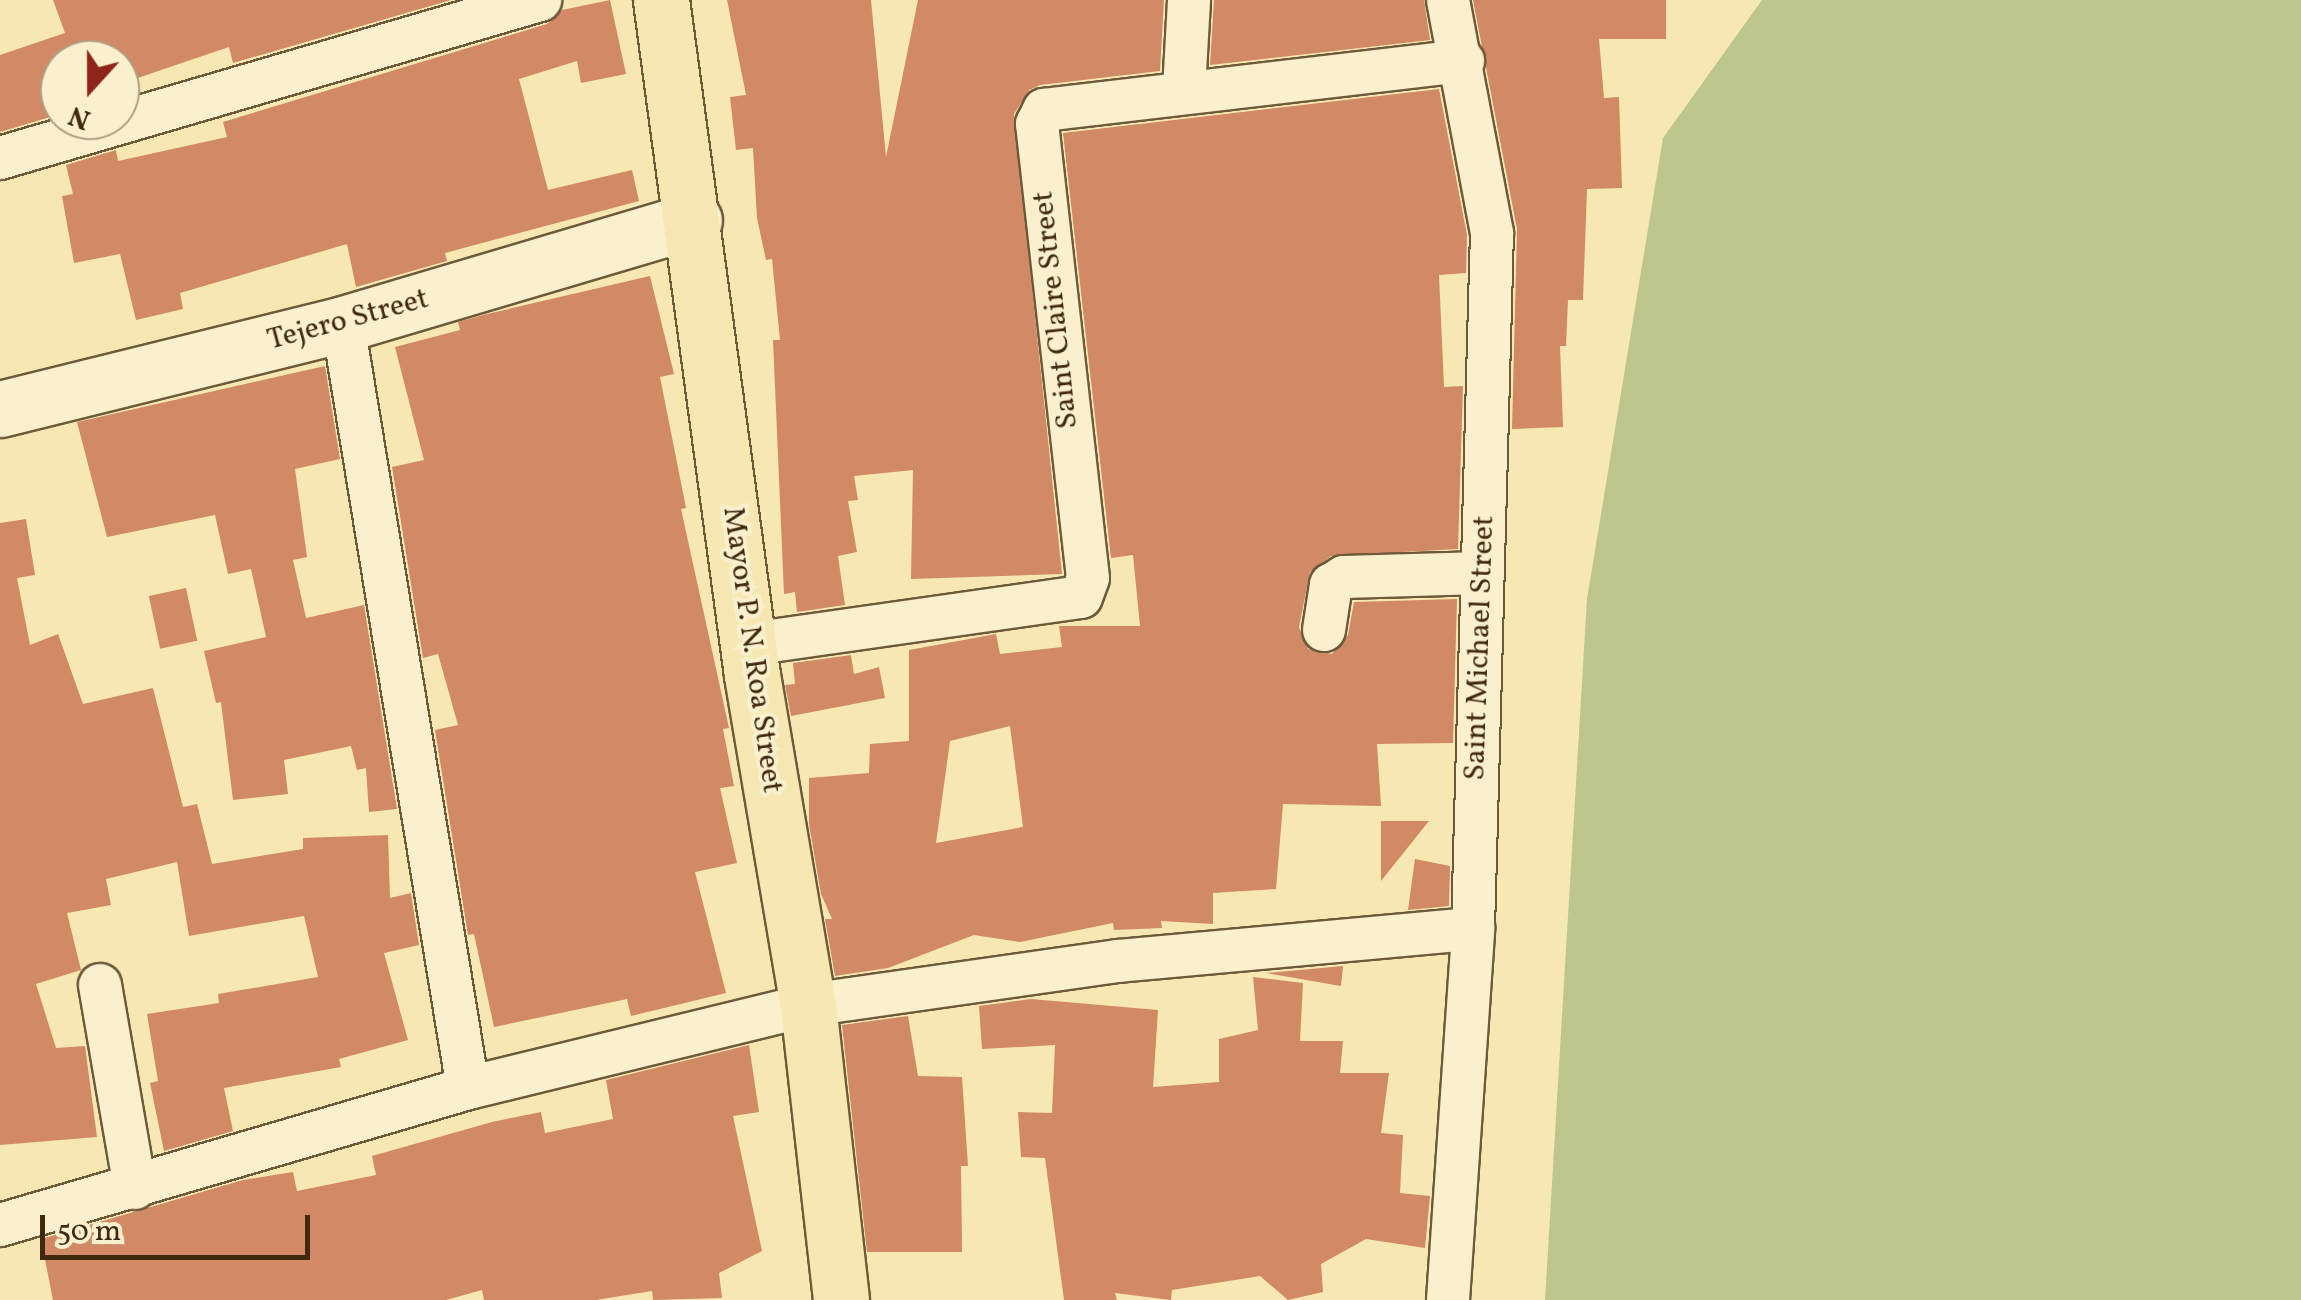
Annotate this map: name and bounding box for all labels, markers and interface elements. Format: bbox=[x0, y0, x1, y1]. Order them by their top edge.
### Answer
north arrow bbox=[40, 40, 140, 140]
text: N bbox=[63, 95, 96, 138]
street label: Saint Claire Street bbox=[1026, 189, 1086, 431]
street label: Tejero Street bbox=[263, 281, 433, 359]
street label: Mayor P. N. Roa Street bbox=[714, 505, 790, 795]
street label: Saint Michael Street bbox=[1457, 515, 1503, 781]
scale bar bbox=[45, 1195, 315, 1257]
text: 50 m bbox=[57, 1211, 121, 1253]

